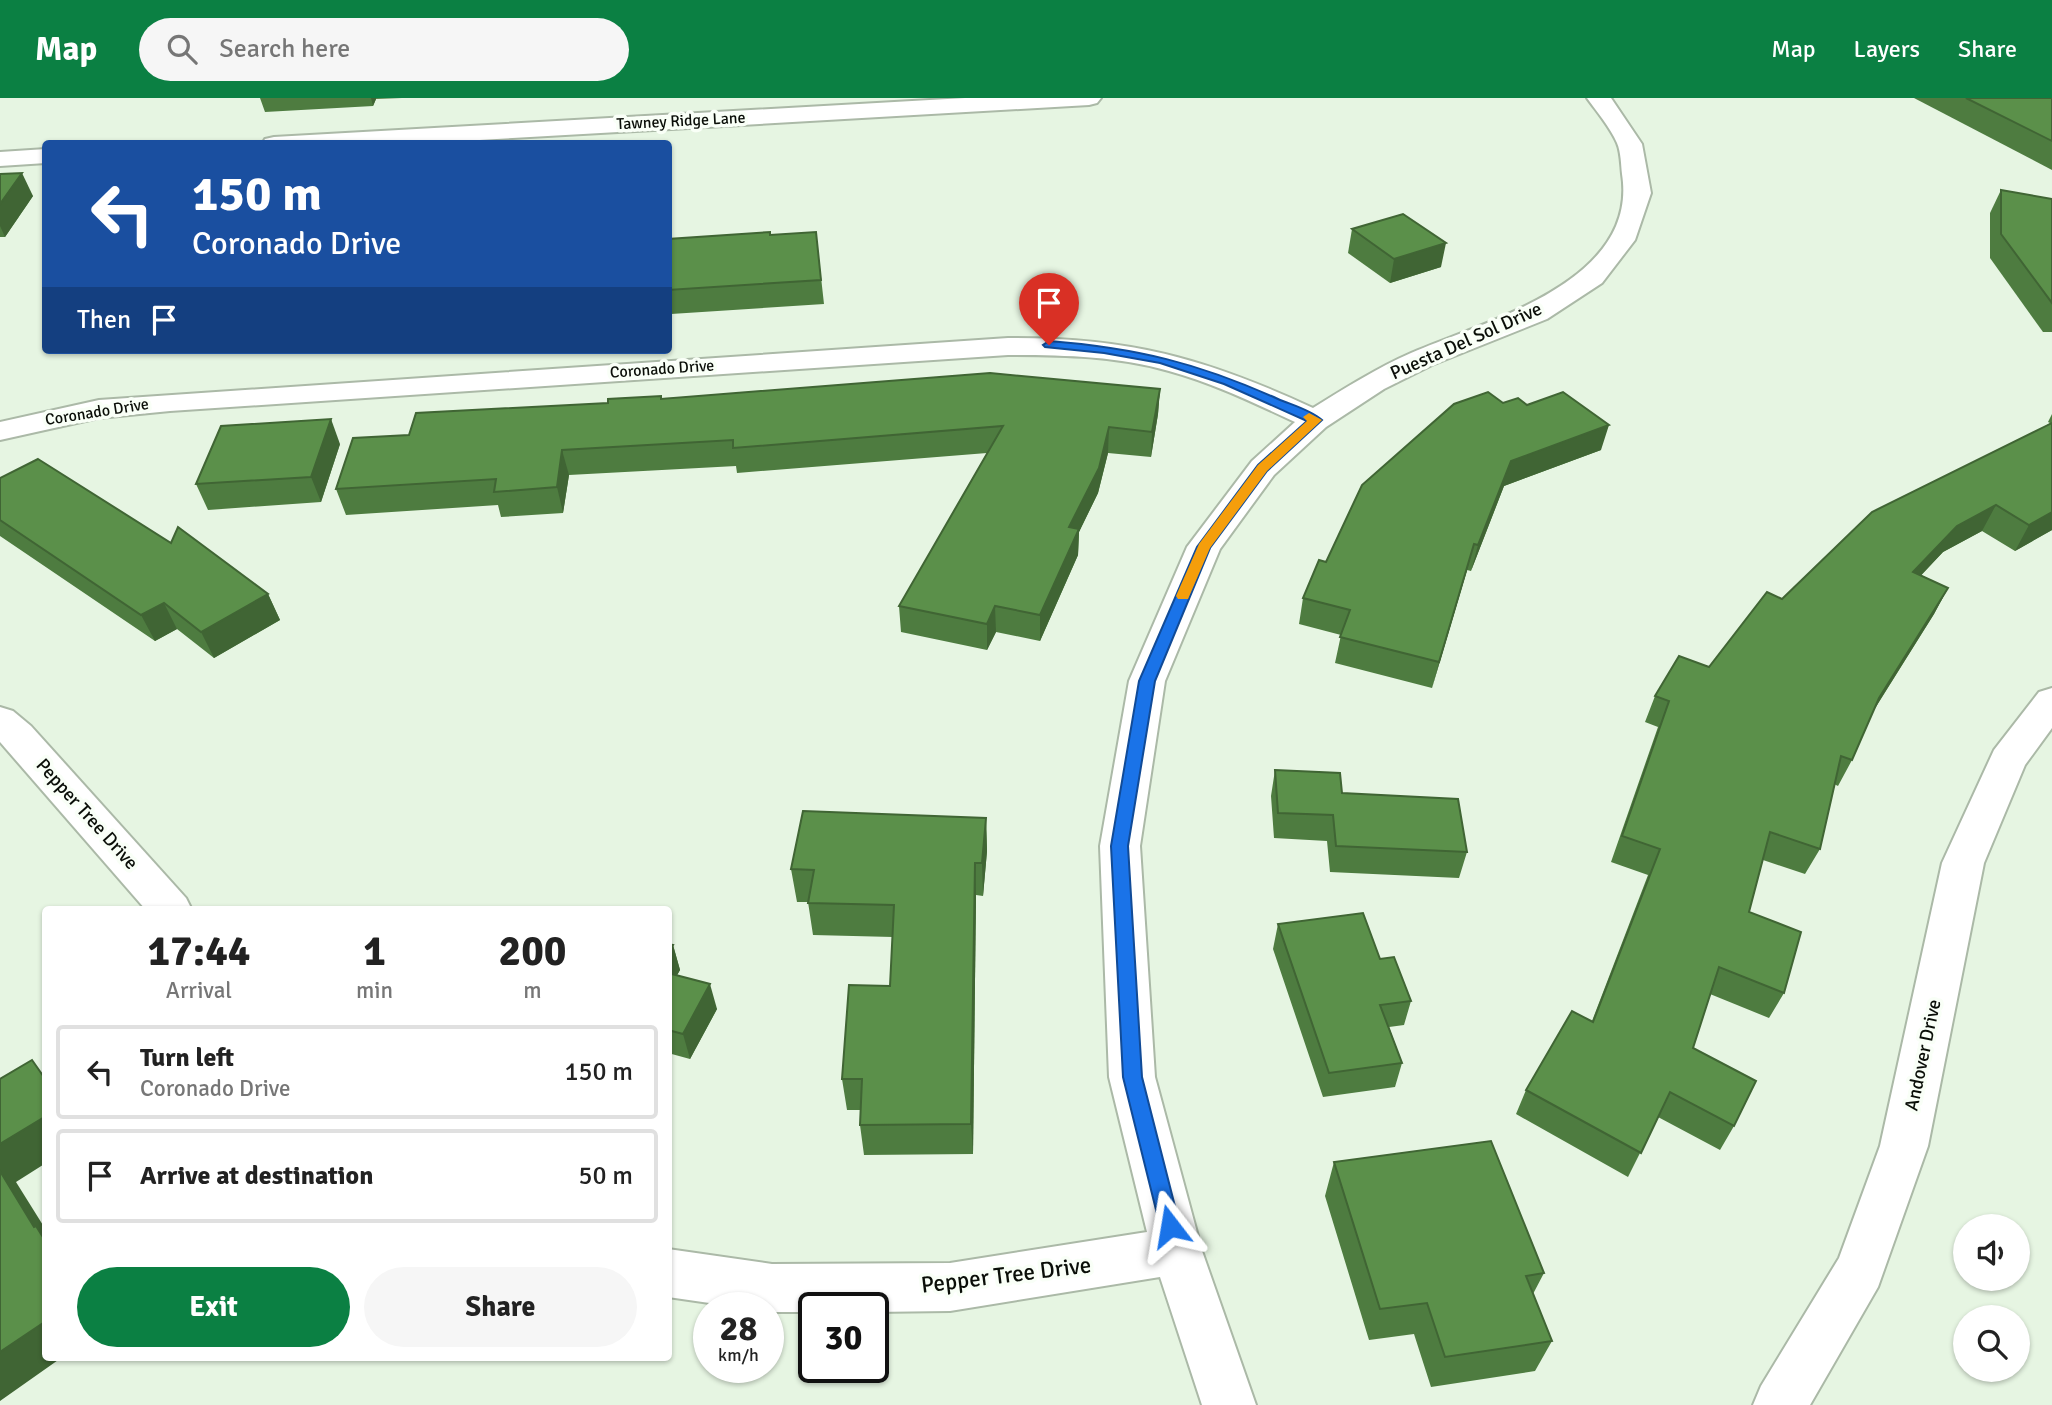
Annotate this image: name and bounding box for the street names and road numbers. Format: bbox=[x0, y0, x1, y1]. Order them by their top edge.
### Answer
street label: Tawney Ridge Lane bbox=[616, 108, 746, 134]
street label: Puesta Del Sol Drive bbox=[1386, 297, 1546, 385]
street label: Coronado Drive bbox=[609, 355, 715, 383]
street label: Coronado Drive bbox=[44, 394, 150, 430]
street label: Pepper Tree Drive bbox=[31, 753, 143, 875]
street label: Andover Drive bbox=[1899, 997, 1947, 1113]
street label: Pepper Tree Drive bbox=[919, 1250, 1093, 1300]

